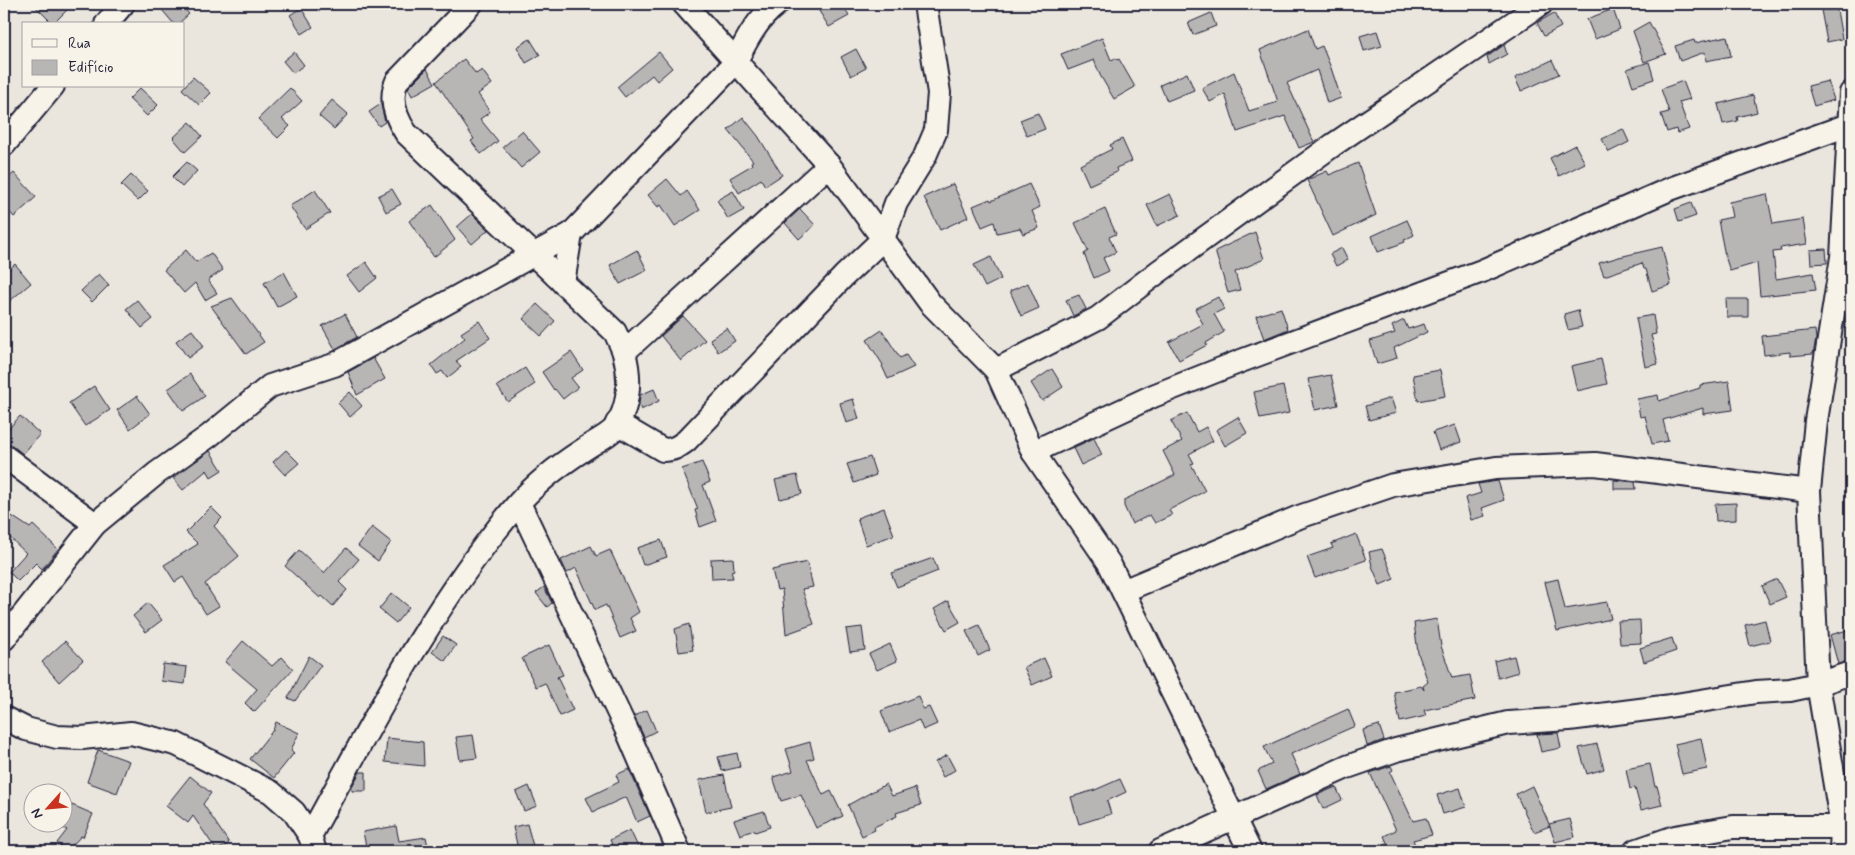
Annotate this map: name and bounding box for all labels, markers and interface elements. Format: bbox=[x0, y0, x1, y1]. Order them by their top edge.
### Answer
legend bbox=[22, 22, 185, 88]
text: Rua bbox=[68, 34, 91, 54]
text: Edifício bbox=[68, 58, 113, 78]
north arrow bbox=[22, 782, 72, 832]
text: N bbox=[27, 805, 47, 822]

